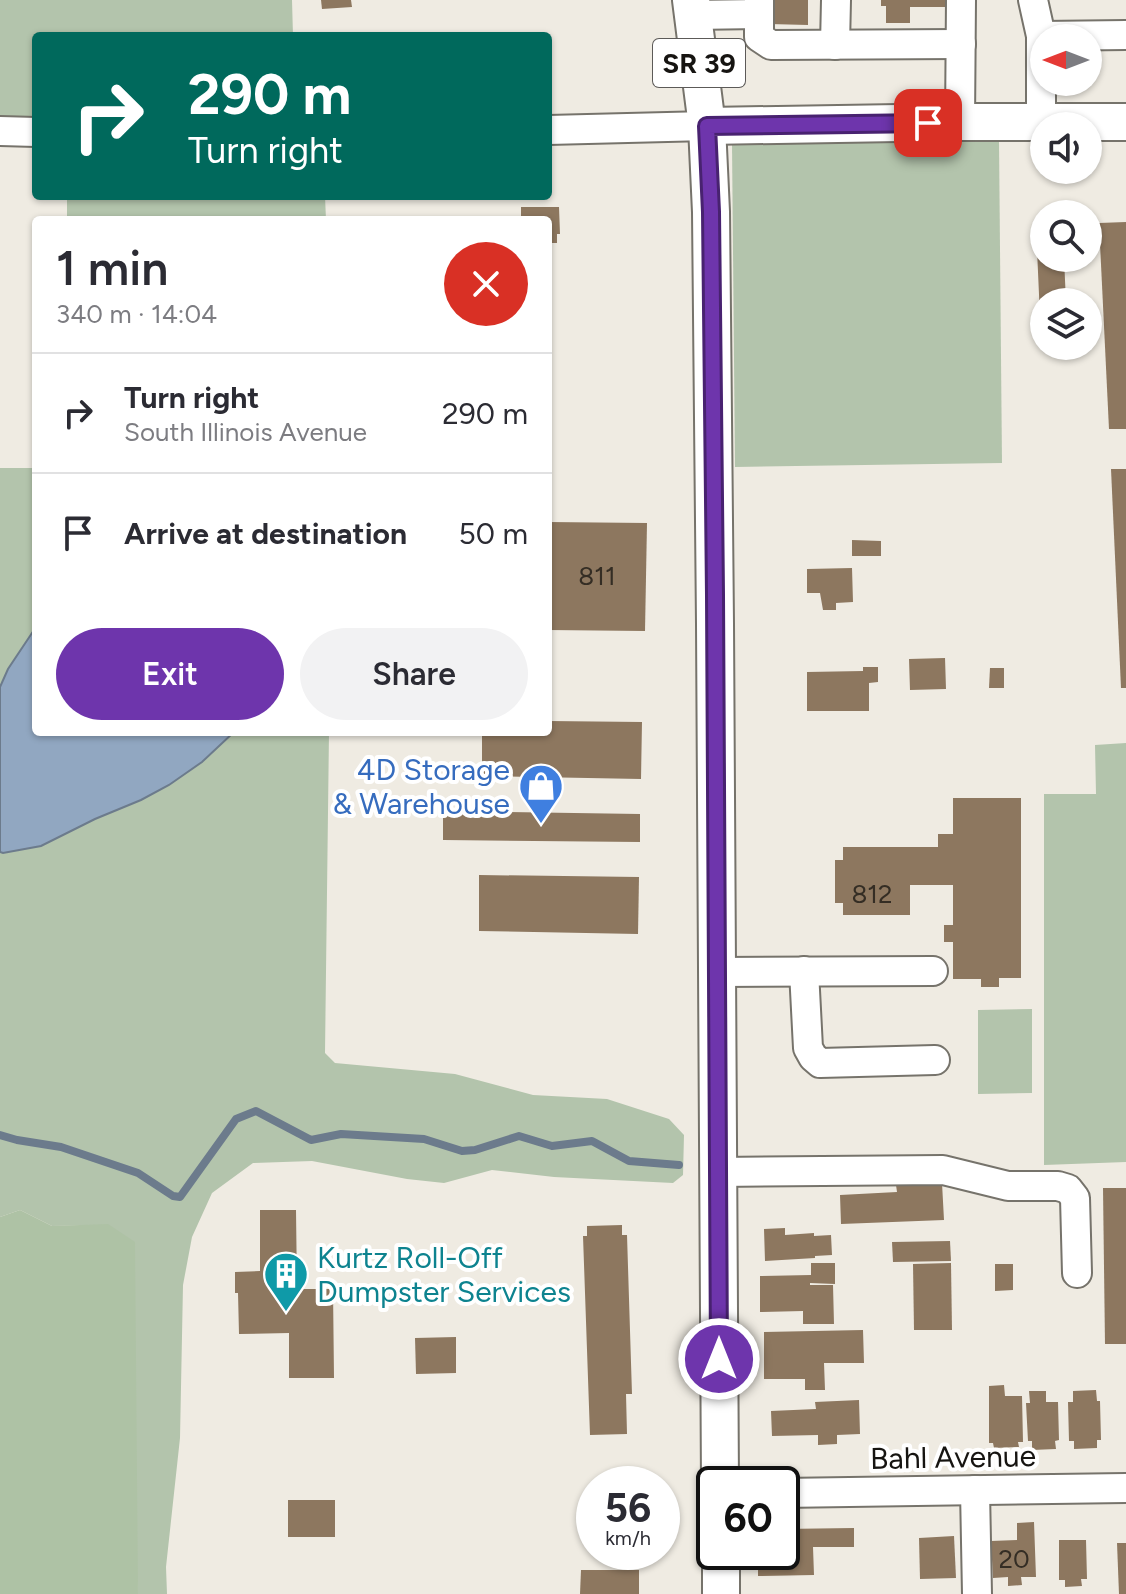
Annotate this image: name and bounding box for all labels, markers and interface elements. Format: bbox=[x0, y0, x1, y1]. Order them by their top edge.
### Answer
north arrow bbox=[1030, 24, 1102, 96]
map controls bbox=[1030, 24, 1102, 360]
road number: SR 39 bbox=[653, 39, 745, 87]
text: 290 m bbox=[188, 61, 351, 128]
icon: right bbox=[56, 64, 160, 168]
pin bbox=[894, 89, 962, 157]
icon: arrive bbox=[906, 101, 950, 145]
button: sound bbox=[1030, 112, 1102, 184]
text: Turn right bbox=[188, 129, 343, 172]
button: search bbox=[1030, 200, 1102, 272]
text: 1 min bbox=[56, 239, 168, 297]
button: close bbox=[444, 242, 528, 326]
button: layers bbox=[1030, 288, 1102, 360]
text: 340 m · 14:04 bbox=[56, 298, 217, 330]
text: Turn right bbox=[124, 379, 259, 416]
icon: right bbox=[56, 391, 100, 435]
text: 290 m bbox=[442, 395, 528, 432]
text: South Illinois Avenue bbox=[124, 416, 367, 448]
icon: arrive bbox=[56, 511, 100, 555]
text: Arrive at destination bbox=[124, 515, 407, 552]
text: 50 m bbox=[459, 515, 528, 552]
house number: 811 bbox=[578, 560, 616, 592]
button: Exit bbox=[56, 628, 284, 720]
button: Share bbox=[300, 628, 528, 720]
place label: 4D Storage & Warehouse bbox=[333, 751, 510, 822]
shop icon: 4D Storage & Warehouse bbox=[517, 762, 565, 825]
house number: 812 bbox=[851, 878, 893, 910]
place label: Kurtz Roll-Off Dumpster Services bbox=[317, 1239, 571, 1310]
building icon: Kurtz Roll-Off Dumpster Services bbox=[262, 1250, 310, 1313]
position arrow bbox=[677, 1317, 761, 1401]
street label: Bahl Avenue bbox=[870, 1437, 1036, 1477]
speed limit sign: 60 bbox=[696, 1466, 800, 1570]
text: 56 bbox=[605, 1484, 651, 1532]
text: km/h bbox=[605, 1526, 651, 1550]
house number: 20 bbox=[998, 1543, 1030, 1575]

